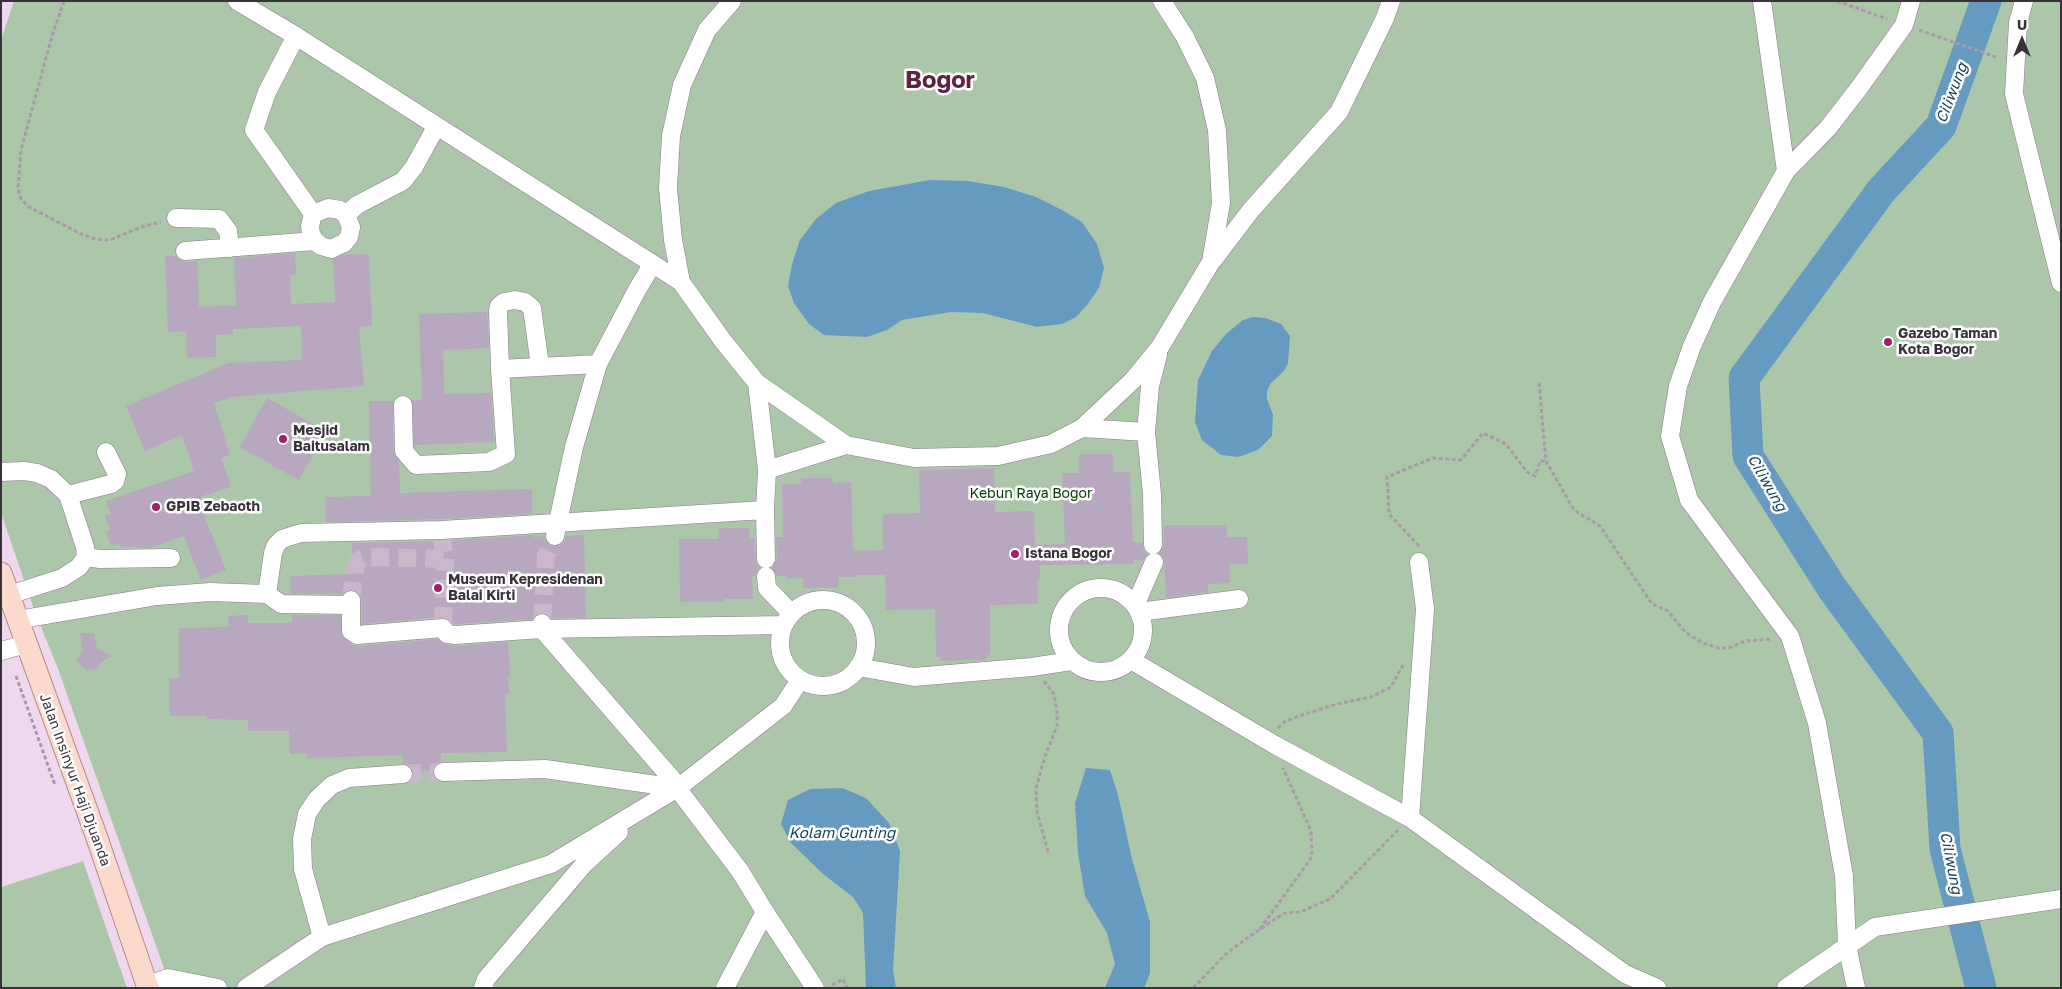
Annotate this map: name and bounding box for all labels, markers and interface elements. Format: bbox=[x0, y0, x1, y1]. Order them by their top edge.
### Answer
north arrow bbox=[1997, 15, 2047, 65]
text: U bbox=[2017, 16, 2027, 33]
water label: Ciliwung bbox=[1932, 60, 1972, 126]
district label: Bogor bbox=[905, 66, 975, 94]
place label: Gazebo Taman Kota Bogor bbox=[1898, 326, 1997, 358]
marker: Gazebo Taman Kota Bogor bbox=[1882, 336, 1894, 348]
place label: Mesjid Baitusalam bbox=[293, 423, 370, 456]
marker: Mesjid Baitusalam bbox=[277, 433, 289, 445]
water label: Ciliwung bbox=[1744, 451, 1790, 515]
park label: Kebun Raya Bogor bbox=[970, 486, 1092, 502]
place label: GPIB Zebaoth bbox=[166, 499, 260, 515]
marker: GPIB Zebaoth bbox=[150, 501, 162, 513]
place label: Istana Bogor bbox=[1025, 546, 1112, 562]
marker: Istana Bogor bbox=[1009, 548, 1021, 560]
place label: Museum Kepresidenan Balai Kirti bbox=[448, 572, 603, 604]
marker: Museum Kepresidenan Balai Kirti bbox=[432, 582, 444, 594]
street label: Jalan Insinyur Haji Djuanda bbox=[36, 691, 114, 869]
water label: Kolam Gunting bbox=[789, 824, 895, 842]
water label: Ciliwung bbox=[1936, 831, 1966, 895]

